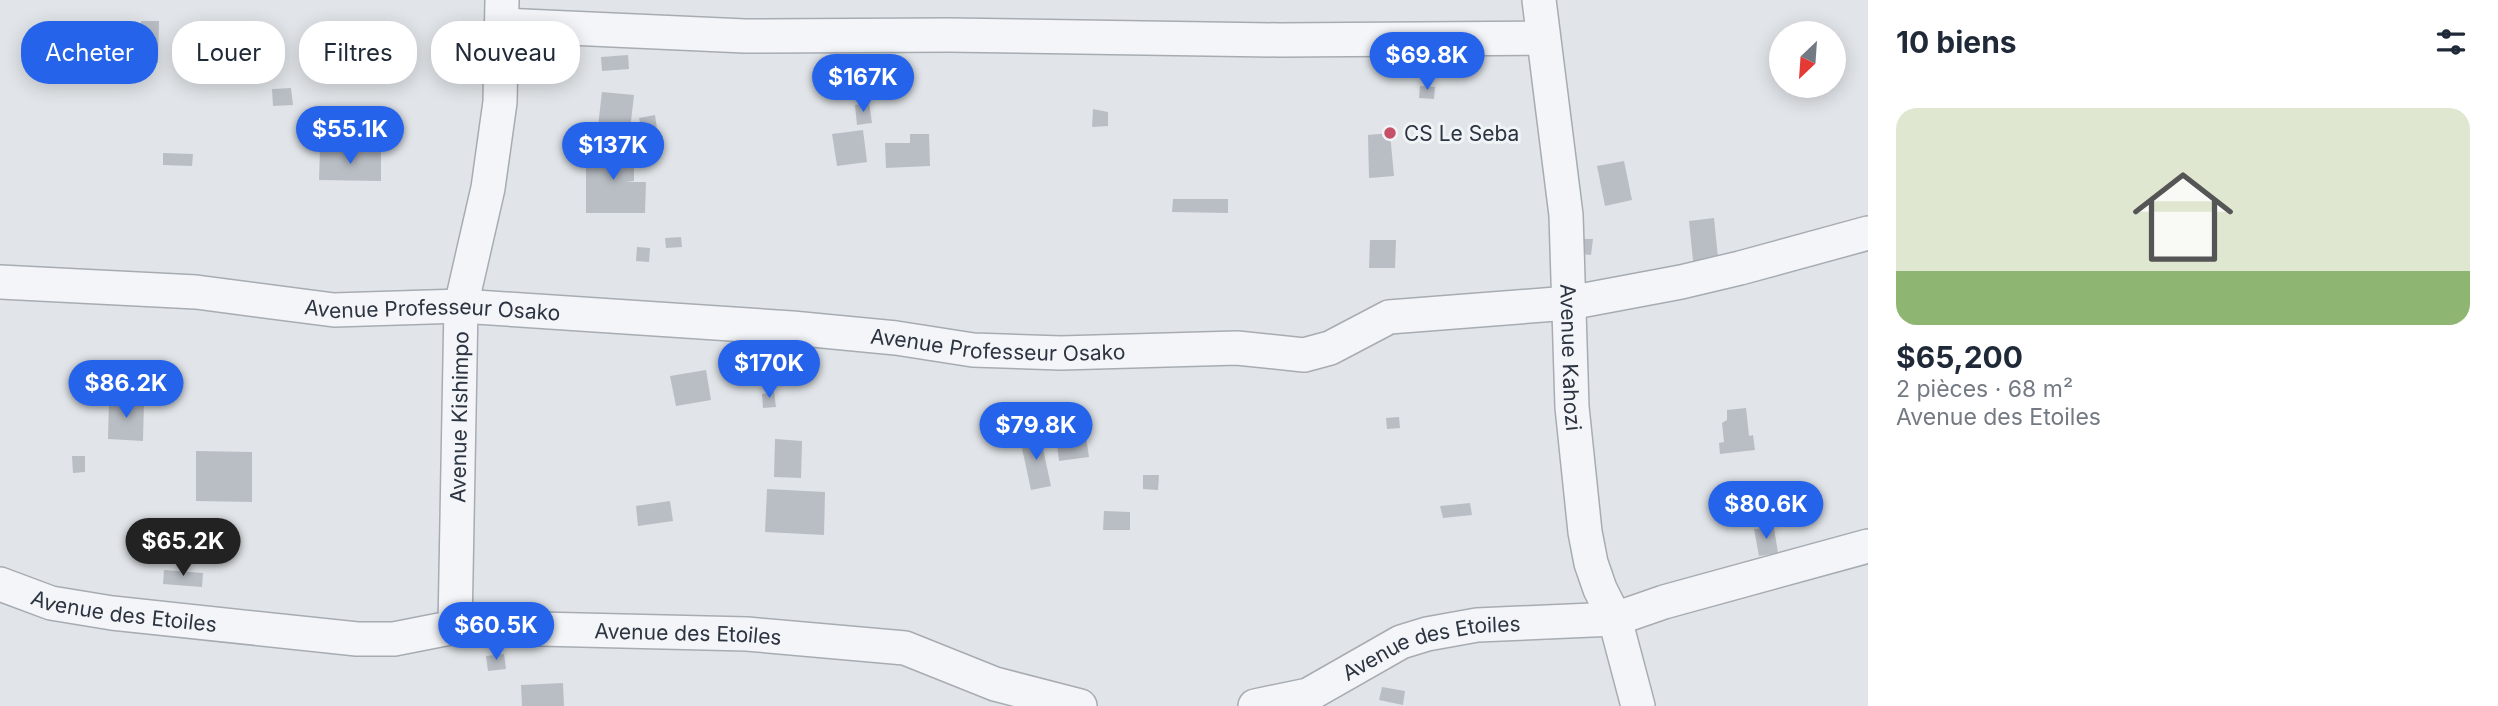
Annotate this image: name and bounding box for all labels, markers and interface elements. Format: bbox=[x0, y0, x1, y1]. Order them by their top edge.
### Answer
chip: Acheter bbox=[21, 21, 158, 84]
chip: Louer bbox=[172, 21, 285, 84]
chip: Filtres bbox=[299, 21, 417, 84]
chip: Nouveau bbox=[431, 21, 580, 84]
north arrow bbox=[1769, 21, 1846, 98]
map controls bbox=[1769, 21, 1846, 98]
icon: filters bbox=[2432, 23, 2470, 61]
text: 10 biens bbox=[1896, 24, 2017, 60]
pin: $69.8K bbox=[1370, 32, 1484, 92]
text: $69.8K bbox=[1386, 41, 1468, 69]
pin: $167K bbox=[814, 54, 912, 114]
text: $167K bbox=[828, 63, 898, 91]
pin: $55.1K bbox=[293, 106, 407, 166]
text: $55.1K bbox=[312, 115, 388, 143]
place label: CS Le Seba bbox=[1404, 121, 1519, 146]
pin: $137K bbox=[564, 122, 662, 182]
marker: CS Le Seba bbox=[1382, 125, 1398, 141]
text: $137K bbox=[578, 131, 648, 159]
icon: home bbox=[2120, 154, 2246, 280]
street label: Avenue Kahozi bbox=[1556, 283, 1587, 432]
street label: Avenue Professeur Osako bbox=[303, 293, 561, 325]
street label: Avenue Professeur Osako bbox=[869, 323, 1126, 366]
street label: Avenue Kishimpo bbox=[445, 331, 473, 503]
text: $65,200 bbox=[1896, 339, 2023, 375]
pin: $170K bbox=[720, 340, 818, 400]
text: $170K bbox=[734, 349, 804, 377]
pin: $86.2K bbox=[69, 360, 183, 420]
text: $86.2K bbox=[85, 369, 168, 397]
text: 2 pièces · 68 m² bbox=[1896, 375, 2073, 403]
pin: $79.8K bbox=[979, 402, 1093, 462]
text: Avenue des Etoiles bbox=[1896, 403, 2101, 431]
text: $79.8K bbox=[995, 411, 1077, 439]
pin: $80.6K bbox=[1709, 482, 1823, 541]
text: $80.6K bbox=[1724, 490, 1808, 518]
pin: $65.2K bbox=[126, 518, 240, 578]
text: $65.2K bbox=[142, 527, 224, 555]
street label: Avenue des Etoiles bbox=[28, 584, 218, 637]
pin: $60.5K bbox=[439, 602, 553, 662]
text: $60.5K bbox=[454, 611, 538, 639]
street label: Avenue des Etoiles bbox=[1338, 611, 1521, 685]
street label: Avenue des Etoiles bbox=[594, 618, 783, 650]

